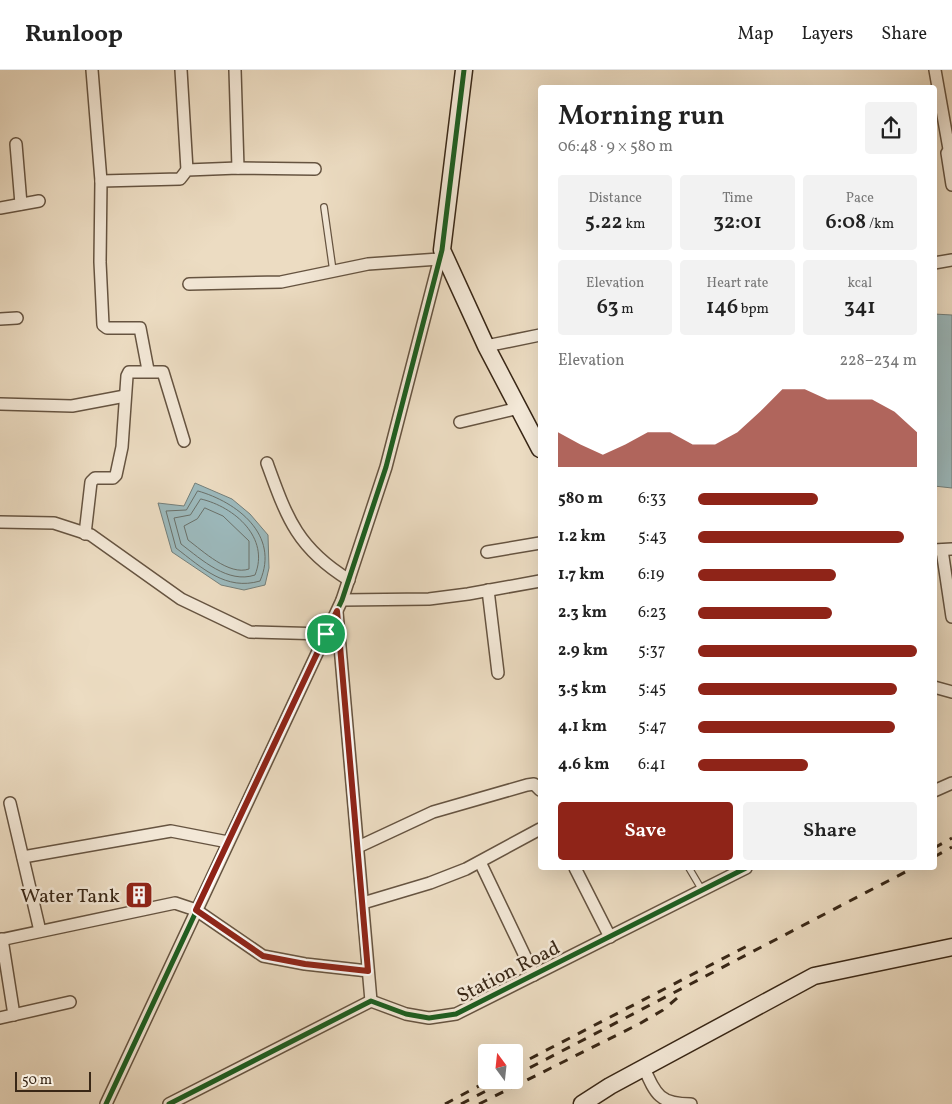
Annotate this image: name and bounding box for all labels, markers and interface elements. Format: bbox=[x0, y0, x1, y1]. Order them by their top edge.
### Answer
text: Runloop bbox=[25, 18, 123, 52]
text: Map bbox=[737, 22, 773, 47]
text: Layers bbox=[801, 22, 853, 47]
text: Share bbox=[881, 22, 927, 47]
text: Morning run bbox=[558, 97, 725, 136]
button: share bbox=[865, 102, 917, 154]
text: 06:48 · 9 × 580 m bbox=[558, 136, 673, 158]
text: Distance bbox=[588, 189, 642, 208]
text: Time bbox=[722, 189, 753, 208]
text: Pace bbox=[846, 189, 874, 208]
text: 5.22 bbox=[585, 208, 623, 237]
text: 32:01 bbox=[713, 208, 762, 237]
text: 6:08 bbox=[826, 208, 866, 237]
text: km bbox=[623, 215, 645, 234]
text: /km bbox=[866, 215, 894, 234]
text: Elevation bbox=[586, 274, 644, 293]
text: Heart rate bbox=[707, 274, 768, 293]
text: kcal bbox=[847, 274, 872, 293]
text: 63 bbox=[597, 293, 618, 322]
text: 146 bbox=[706, 293, 738, 322]
text: 341 bbox=[844, 293, 876, 322]
text: m bbox=[618, 300, 634, 319]
text: bpm bbox=[738, 300, 769, 319]
text: Elevation bbox=[558, 350, 625, 372]
text: 228–234 m bbox=[839, 350, 917, 372]
text: 580 m bbox=[558, 488, 603, 510]
text: 6:33 bbox=[638, 488, 666, 510]
text: 1.2 km bbox=[558, 526, 606, 548]
text: 5:43 bbox=[638, 526, 667, 548]
text: 1.7 km bbox=[558, 564, 605, 586]
text: 6:19 bbox=[638, 564, 664, 586]
text: 2.3 km bbox=[558, 602, 607, 624]
text: 6:23 bbox=[638, 602, 666, 624]
pin bbox=[305, 613, 347, 655]
icon: arrive bbox=[312, 620, 340, 648]
text: 2.9 km bbox=[558, 640, 608, 662]
text: 5:37 bbox=[638, 640, 665, 662]
text: 3.5 km bbox=[558, 678, 607, 700]
text: 5:45 bbox=[638, 678, 666, 700]
text: 4.1 km bbox=[558, 716, 607, 738]
text: 5:47 bbox=[638, 716, 667, 738]
text: 4.6 km bbox=[558, 754, 609, 776]
text: 6:41 bbox=[638, 754, 666, 776]
button: Save bbox=[558, 802, 733, 860]
button: Share bbox=[743, 802, 917, 860]
building icon: Water Tank bbox=[124, 880, 154, 910]
place label: Water Tank bbox=[20, 883, 120, 911]
street label: Station Road bbox=[452, 935, 565, 1011]
north arrow bbox=[478, 1044, 522, 1089]
map controls bbox=[478, 1044, 523, 1089]
scale bar bbox=[15, 1069, 91, 1092]
text: 50 m bbox=[22, 1071, 52, 1090]

